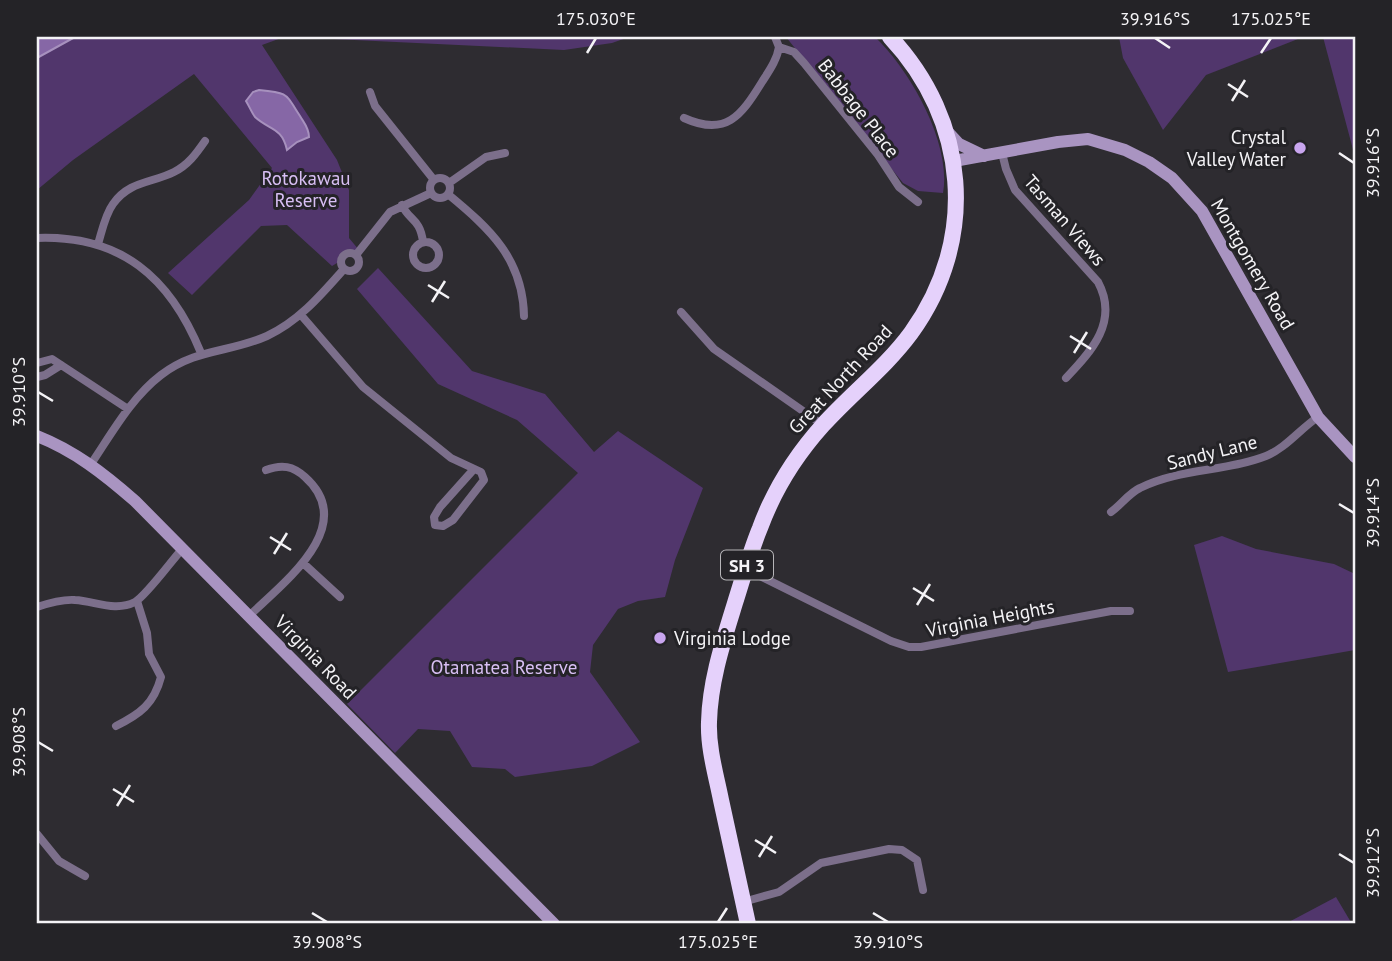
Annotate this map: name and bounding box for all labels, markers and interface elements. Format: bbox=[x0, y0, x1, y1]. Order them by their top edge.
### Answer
text: 175.030°E bbox=[556, 7, 636, 30]
text: 39.916°S bbox=[1120, 7, 1190, 30]
text: 175.025°E bbox=[1231, 7, 1311, 30]
street label: Babbage Place bbox=[813, 54, 905, 162]
place label: Crystal Valley Water bbox=[1186, 125, 1287, 171]
text: 39.916°S bbox=[1361, 128, 1384, 198]
marker: Crystal Valley Water bbox=[1292, 140, 1308, 156]
park label: Rotokawau Reserve bbox=[261, 166, 351, 212]
street label: Tasman Views bbox=[1019, 169, 1111, 271]
street label: Montgomery Road bbox=[1206, 194, 1300, 334]
street label: Great North Road bbox=[783, 319, 897, 439]
text: 39.910°S bbox=[7, 357, 30, 427]
street label: Sandy Lane bbox=[1164, 429, 1260, 475]
text: 39.914°S bbox=[1361, 478, 1384, 548]
road number: SH 3 bbox=[721, 550, 773, 580]
street label: Virginia Heights bbox=[923, 594, 1056, 642]
street label: Virginia Road bbox=[269, 609, 362, 704]
place label: Virginia Lodge bbox=[673, 626, 791, 650]
marker: Virginia Lodge bbox=[652, 630, 668, 646]
park label: Otamatea Reserve bbox=[431, 655, 577, 679]
text: 39.908°S bbox=[7, 707, 30, 777]
text: 39.912°S bbox=[1361, 828, 1384, 898]
text: 39.908°S bbox=[292, 930, 362, 953]
text: 175.025°E bbox=[678, 930, 758, 953]
text: 39.910°S bbox=[853, 930, 923, 953]

